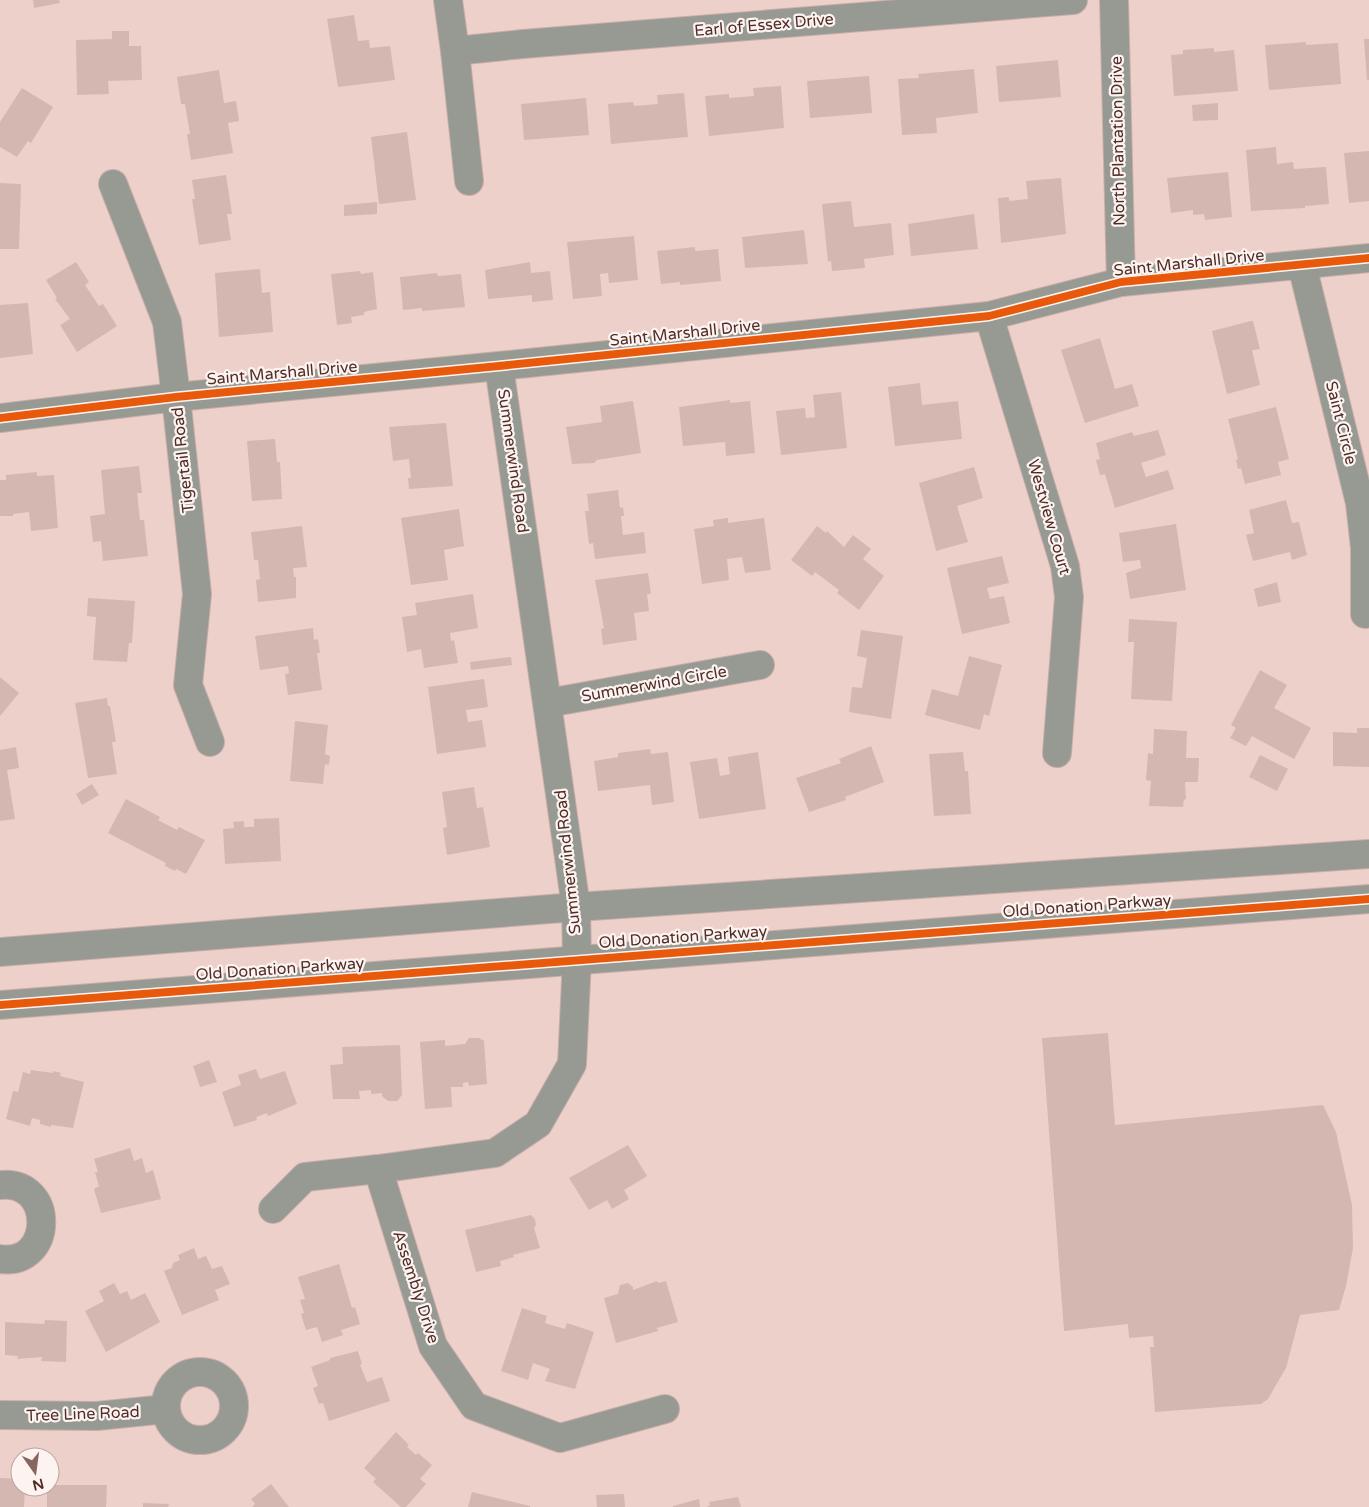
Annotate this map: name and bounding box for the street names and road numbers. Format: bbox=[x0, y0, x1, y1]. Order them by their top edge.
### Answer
street label: Earl of Essex Drive bbox=[693, 9, 835, 41]
street label: North Plantation Drive bbox=[1107, 56, 1129, 226]
street label: Saint Marshall Drive bbox=[1113, 245, 1265, 281]
street label: Saint Marshall Drive bbox=[609, 315, 761, 351]
street label: Saint Marshall Drive bbox=[206, 356, 358, 390]
street label: Saint Circle bbox=[1321, 379, 1361, 467]
street label: Summerwind Road bbox=[493, 388, 533, 534]
street label: Tigertail Road bbox=[167, 406, 199, 514]
street label: Westview Court bbox=[1023, 457, 1075, 577]
street label: Summerwind Circle bbox=[580, 661, 728, 707]
street label: Summerwind Road bbox=[550, 789, 586, 935]
street label: Old Donation Parkway bbox=[1002, 890, 1172, 922]
street label: Old Donation Parkway bbox=[598, 921, 768, 953]
street label: Old Donation Parkway bbox=[195, 953, 365, 985]
street label: Assembly Drive bbox=[388, 1228, 444, 1346]
street label: Tree Line Road bbox=[26, 1402, 140, 1426]

